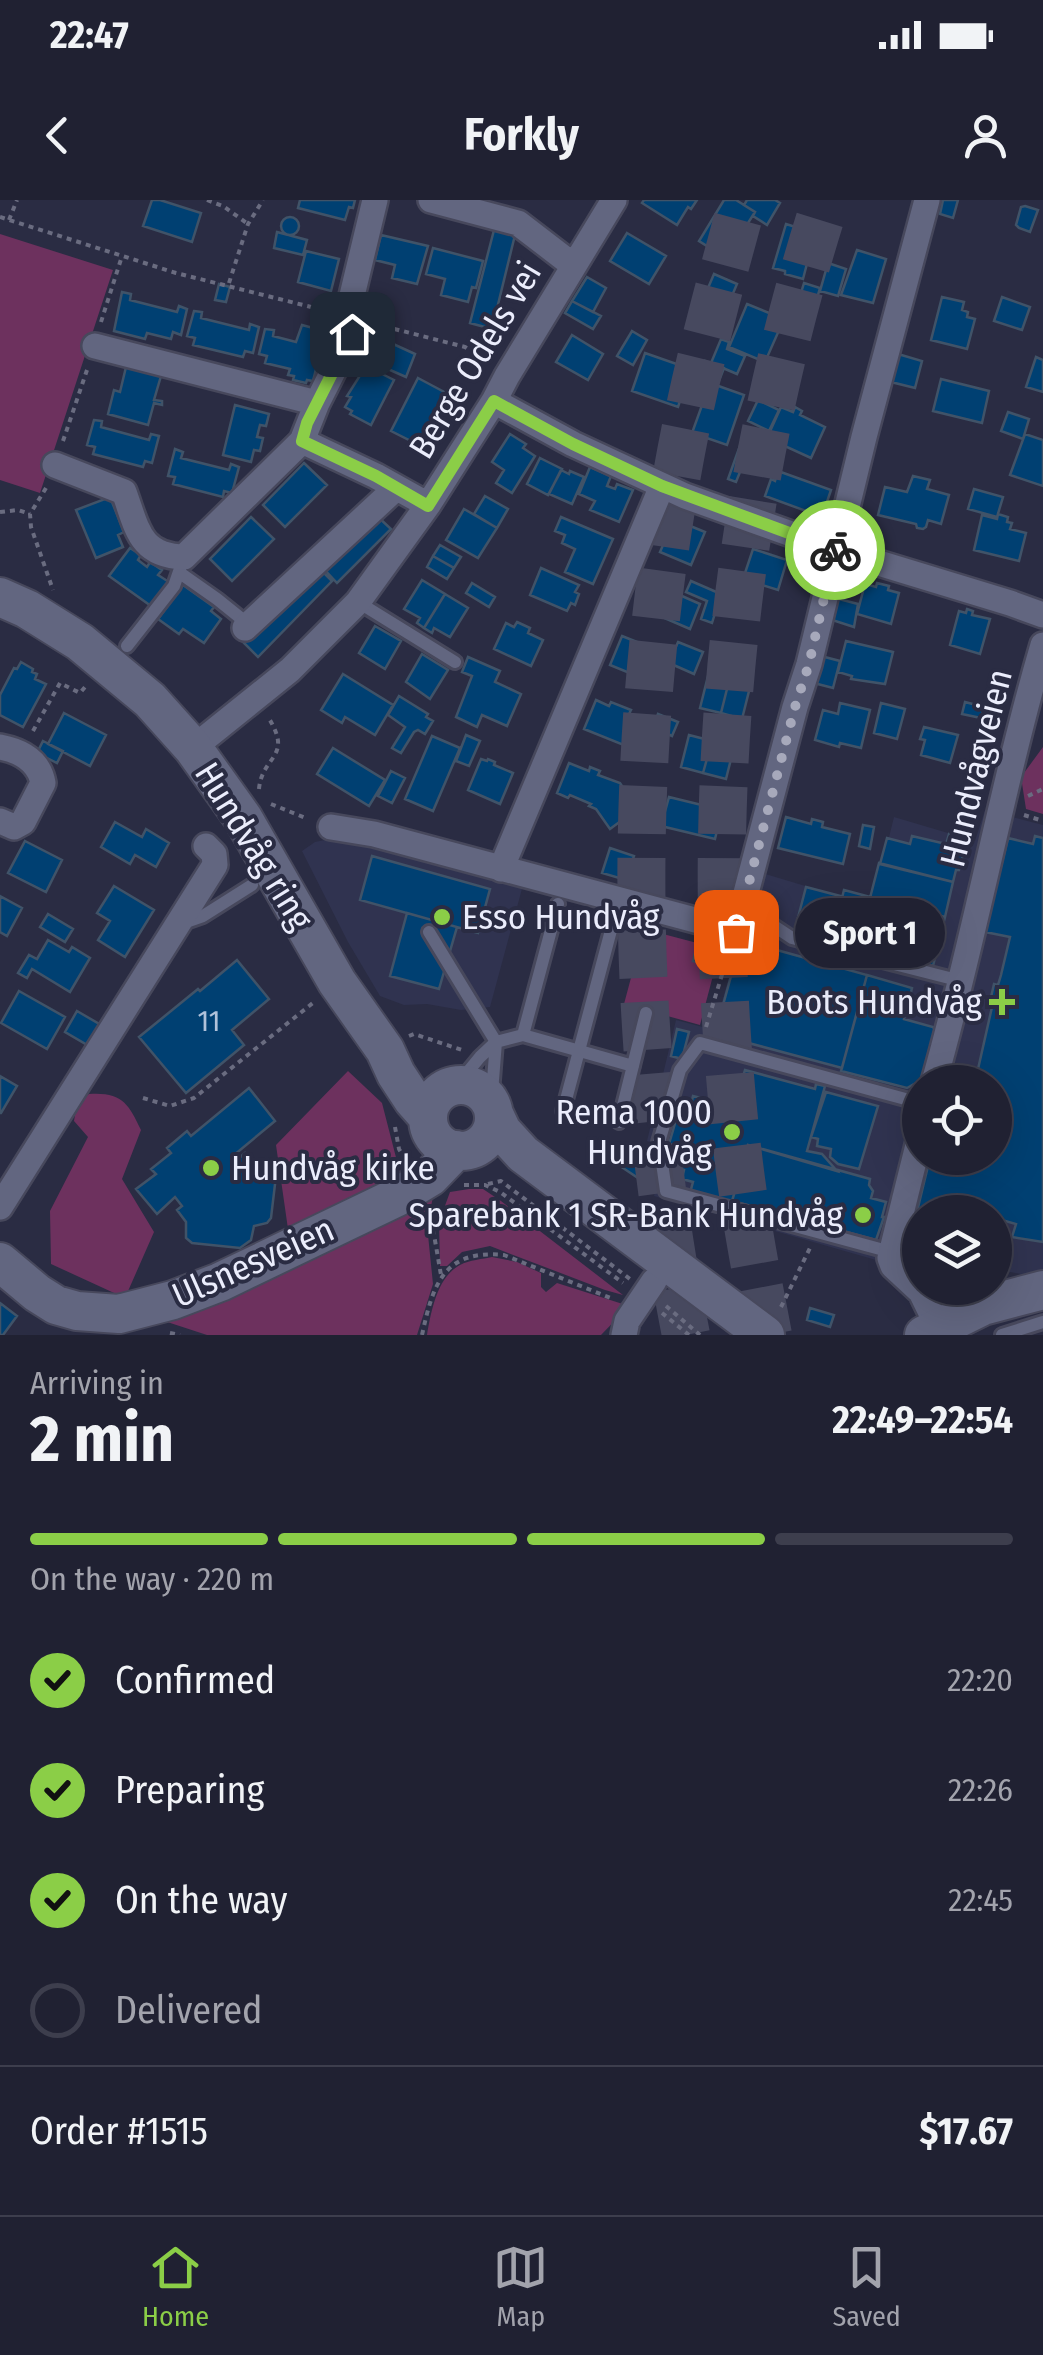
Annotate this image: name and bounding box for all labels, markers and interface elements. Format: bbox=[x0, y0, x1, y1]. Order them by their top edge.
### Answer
text: 22:47 bbox=[50, 12, 129, 58]
icon: back bbox=[30, 108, 85, 163]
text: Forkly bbox=[464, 108, 579, 162]
icon: person bbox=[958, 108, 1013, 163]
street label: Berge Odels vei bbox=[400, 254, 550, 466]
pin bbox=[310, 292, 395, 377]
icon: home bbox=[325, 307, 380, 362]
courier bbox=[785, 500, 885, 600]
icon: bike bbox=[808, 523, 863, 578]
street label: Hundvågveien bbox=[931, 665, 1021, 871]
street label: Hundvåg ring bbox=[186, 755, 322, 938]
pin bbox=[694, 890, 779, 975]
place label: Esso Hundvåg bbox=[462, 896, 660, 938]
callout: Sport 1 bbox=[796, 897, 946, 967]
icon: bag bbox=[709, 905, 764, 960]
marker: Esso Hundvåg bbox=[431, 906, 453, 928]
text: Sport 1 bbox=[823, 914, 917, 952]
place label: Boots Hundvåg bbox=[766, 981, 983, 1023]
marker: Boots Hundvåg bbox=[991, 991, 1013, 1013]
house number: 11 bbox=[198, 1003, 220, 1039]
map controls bbox=[902, 1065, 1012, 1305]
button: locate bbox=[902, 1065, 1012, 1175]
place label: Rema 1000 Hundvåg bbox=[556, 1091, 713, 1173]
marker: Rema 1000 Hundvåg bbox=[721, 1121, 743, 1143]
place label: Hundvåg kirke bbox=[231, 1147, 435, 1189]
marker: Hundvåg kirke bbox=[200, 1157, 222, 1179]
place label: Sparebank 1 SR-Bank Hundvåg bbox=[409, 1194, 844, 1236]
button: layers bbox=[902, 1195, 1012, 1305]
marker: Sparebank 1 SR-Bank Hundvåg bbox=[852, 1204, 874, 1226]
street label: Ulsnesveien bbox=[166, 1208, 340, 1316]
text: Arriving in bbox=[30, 1364, 164, 1402]
text: 22:49–22:54 bbox=[832, 1397, 1013, 1443]
text: 2 min bbox=[30, 1400, 174, 1478]
text: On the way · 220 m bbox=[30, 1560, 274, 1598]
icon: check bbox=[30, 1653, 85, 1708]
text: Confirmed bbox=[115, 1657, 275, 1703]
text: 22:20 bbox=[947, 1661, 1013, 1699]
icon: check bbox=[30, 1763, 85, 1818]
text: Preparing bbox=[115, 1767, 264, 1813]
text: 22:26 bbox=[948, 1771, 1013, 1809]
icon: check bbox=[30, 1873, 85, 1928]
text: On the way bbox=[115, 1877, 287, 1923]
text: 22:45 bbox=[948, 1881, 1013, 1919]
text: Delivered bbox=[115, 1987, 262, 2033]
text: Order #1515 bbox=[30, 2108, 208, 2154]
text: $17.67 bbox=[919, 2108, 1013, 2154]
tab: Home bbox=[142, 2240, 209, 2333]
tab: Map bbox=[493, 2240, 548, 2333]
tab: Saved bbox=[832, 2240, 901, 2333]

